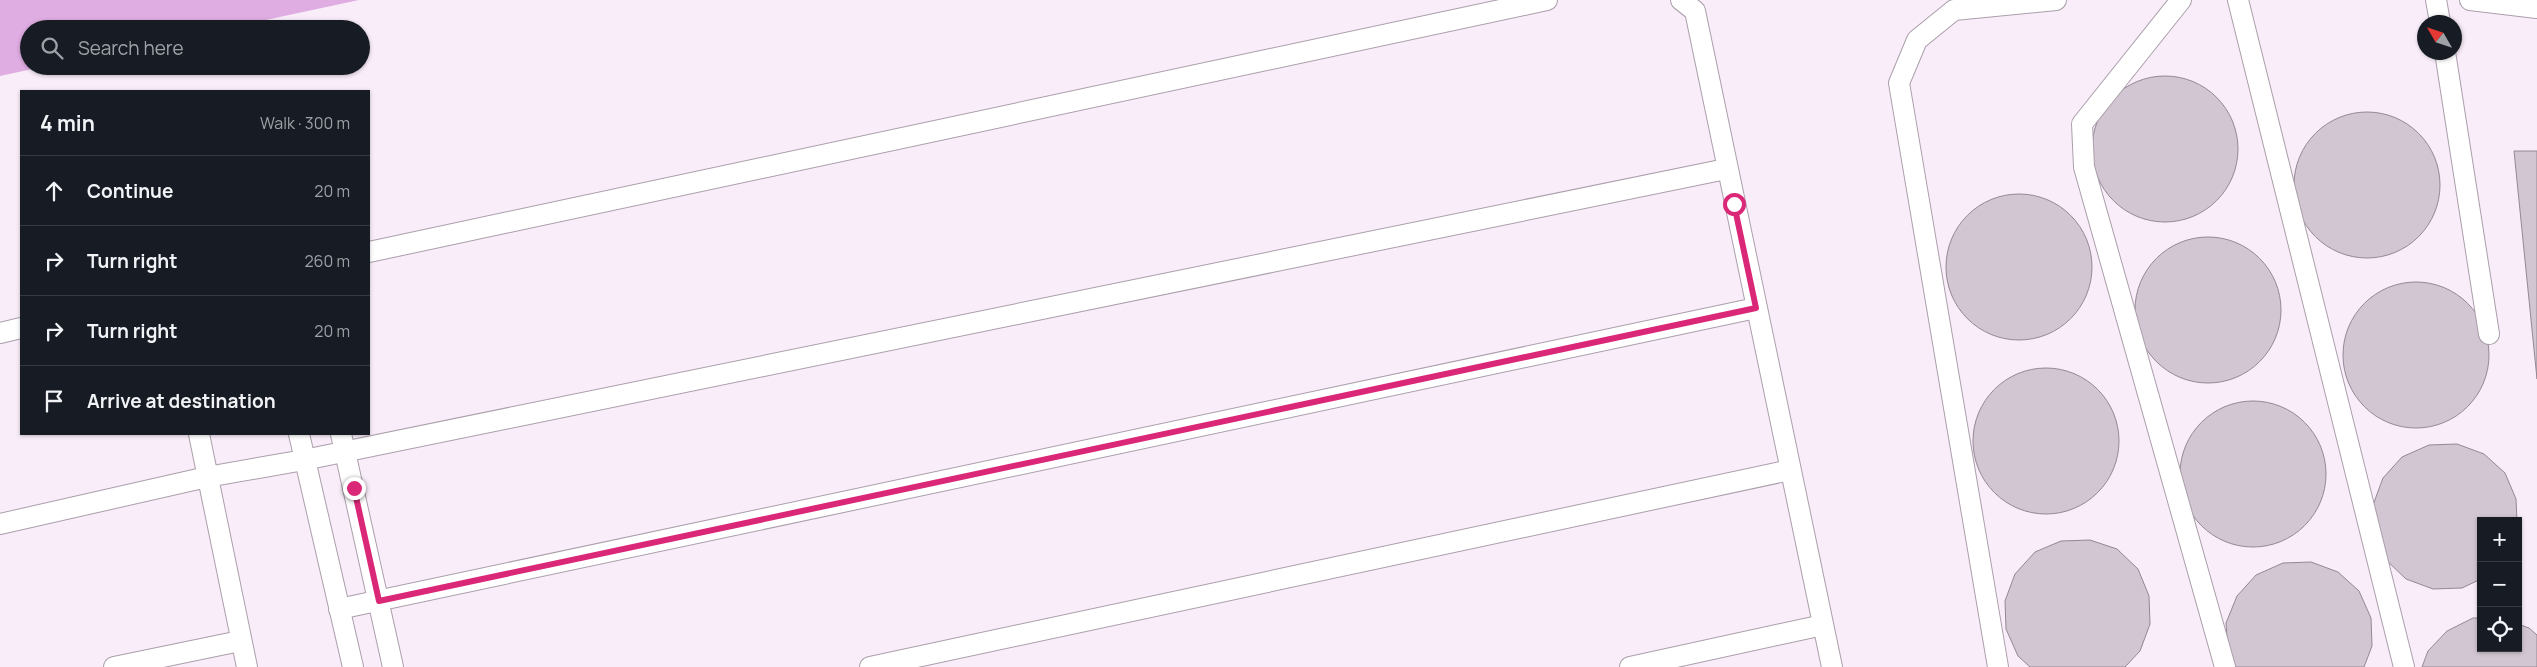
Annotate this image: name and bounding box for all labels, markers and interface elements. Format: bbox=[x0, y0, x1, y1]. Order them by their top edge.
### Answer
north arrow bbox=[2417, 15, 2462, 60]
search box bbox=[20, 20, 370, 75]
icon: search bbox=[38, 34, 66, 62]
text: Search here bbox=[78, 35, 184, 61]
text: 4 min bbox=[40, 109, 95, 137]
text: Walk · 300 m bbox=[260, 112, 350, 134]
icon: ahead bbox=[40, 177, 68, 205]
text: Continue bbox=[87, 178, 173, 204]
text: 20 m bbox=[314, 180, 350, 202]
route start bbox=[1723, 193, 1746, 216]
icon: right bbox=[40, 247, 68, 275]
text: Turn right bbox=[87, 248, 177, 274]
text: 260 m bbox=[304, 250, 350, 272]
icon: right bbox=[40, 317, 68, 345]
text: Turn right bbox=[87, 318, 177, 344]
text: 20 m bbox=[314, 320, 350, 342]
icon: arrive bbox=[40, 387, 68, 415]
text: Arrive at destination bbox=[87, 388, 276, 414]
route end bbox=[343, 477, 366, 500]
map controls bbox=[2477, 517, 2522, 652]
button: + bbox=[2477, 517, 2522, 562]
button: − bbox=[2477, 562, 2522, 607]
button: locate bbox=[2477, 607, 2522, 652]

